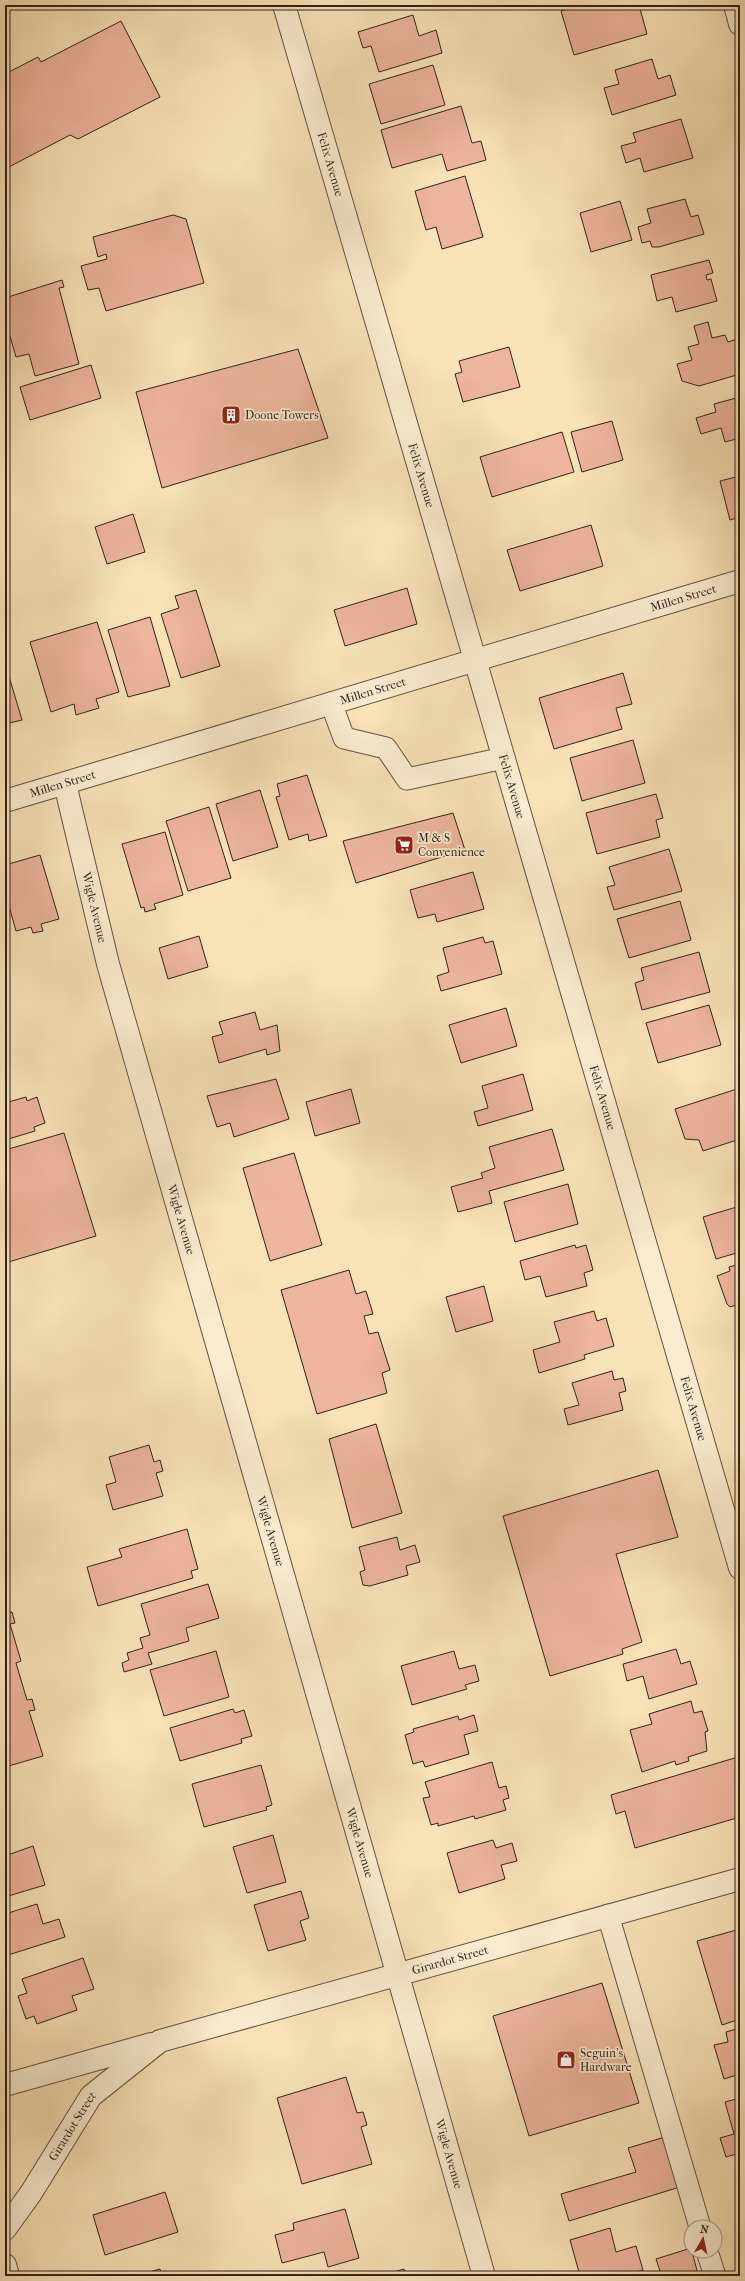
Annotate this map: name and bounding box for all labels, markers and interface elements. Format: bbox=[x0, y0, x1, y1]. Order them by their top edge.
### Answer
street label: Felix Avenue bbox=[314, 130, 347, 198]
building icon: Doone Towers bbox=[220, 404, 242, 426]
place label: Doone Towers bbox=[245, 408, 319, 422]
street label: Felix Avenue bbox=[405, 441, 437, 509]
street label: Millen Street bbox=[649, 581, 719, 614]
street label: Millen Street bbox=[338, 674, 408, 707]
street label: Felix Avenue bbox=[496, 752, 528, 820]
street label: Millen Street bbox=[28, 767, 98, 800]
place label: M & S Convenience bbox=[418, 831, 485, 859]
supermarket icon: M & S Convenience bbox=[393, 834, 415, 856]
street label: Wigle Avenue bbox=[79, 870, 110, 944]
street label: Felix Avenue bbox=[587, 1063, 619, 1132]
street label: Wigle Avenue bbox=[164, 1182, 198, 1256]
street label: Felix Avenue bbox=[677, 1374, 710, 1443]
street label: Wigle Avenue bbox=[254, 1494, 287, 1568]
street label: Wigle Avenue bbox=[343, 1805, 376, 1879]
street label: Girardot Street bbox=[410, 1942, 491, 1977]
place label: Seguin's Hardware bbox=[580, 2046, 632, 2074]
shop icon: Seguin's Hardware bbox=[555, 2049, 577, 2071]
street label: Girardot Street bbox=[46, 2088, 99, 2163]
street label: Wigle Avenue bbox=[432, 2116, 466, 2191]
north arrow bbox=[683, 2219, 723, 2259]
text: N bbox=[699, 2223, 710, 2237]

